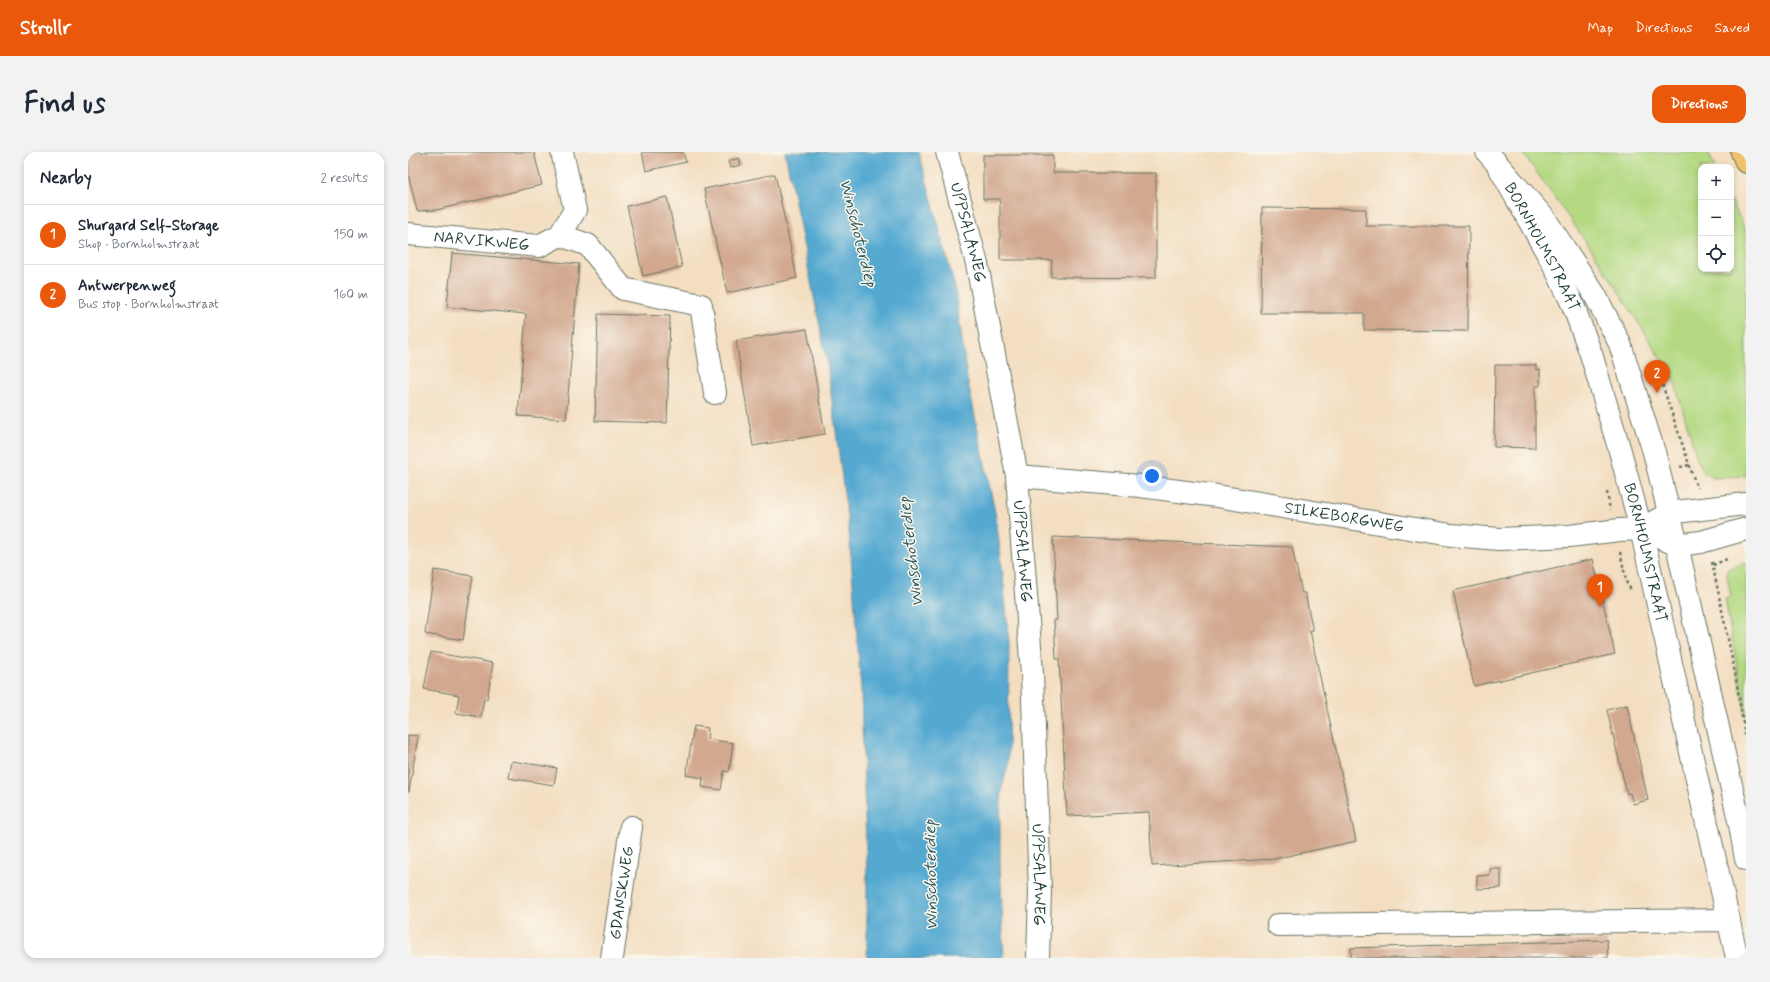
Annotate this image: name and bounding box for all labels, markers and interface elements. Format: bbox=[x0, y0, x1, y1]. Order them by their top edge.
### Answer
text: Strollr bbox=[20, 16, 71, 41]
text: Map bbox=[1587, 19, 1613, 37]
text: Directions bbox=[1635, 19, 1693, 37]
text: Saved bbox=[1715, 19, 1750, 37]
button: Directions bbox=[1652, 85, 1746, 123]
text: Find us bbox=[24, 86, 105, 123]
map controls bbox=[1698, 164, 1734, 272]
button: + bbox=[1698, 164, 1734, 200]
text: Nearby bbox=[40, 167, 92, 189]
text: 2 results bbox=[321, 170, 368, 187]
water label: Winschoterdiep bbox=[834, 177, 882, 290]
street label: BORNHOLMSTRAAT bbox=[1499, 179, 1585, 314]
street label: UPPSALAWEG bbox=[945, 180, 991, 284]
button: − bbox=[1698, 200, 1734, 236]
text: Shurgard Self-Storage bbox=[78, 216, 219, 236]
text: 1 bbox=[50, 226, 56, 243]
text: 150 m bbox=[334, 226, 368, 243]
street label: NARVIKWEG bbox=[433, 226, 530, 256]
text: Shop · Bornholmstraat bbox=[78, 236, 200, 253]
button: locate bbox=[1698, 236, 1734, 272]
text: Antwerpenweg bbox=[78, 276, 176, 296]
text: 2 bbox=[50, 286, 56, 303]
text: 160 m bbox=[333, 286, 368, 303]
text: Bus stop · Bornholmstraat bbox=[78, 296, 219, 313]
pin: 2 bbox=[1644, 360, 1670, 393]
your location bbox=[1142, 466, 1162, 486]
street label: BORNHOLMSTRAAT bbox=[1619, 481, 1672, 624]
water label: Winschoterdiep bbox=[893, 495, 929, 608]
street label: SILKEBORGWEG bbox=[1283, 497, 1406, 538]
street label: UPPSALAWEG bbox=[1008, 499, 1037, 603]
pin: 1 bbox=[1587, 574, 1613, 607]
water label: Winschoterdiep bbox=[919, 818, 943, 930]
street label: UPPSALAWEG bbox=[1027, 823, 1051, 926]
street label: GDANSKWEG bbox=[604, 844, 639, 941]

